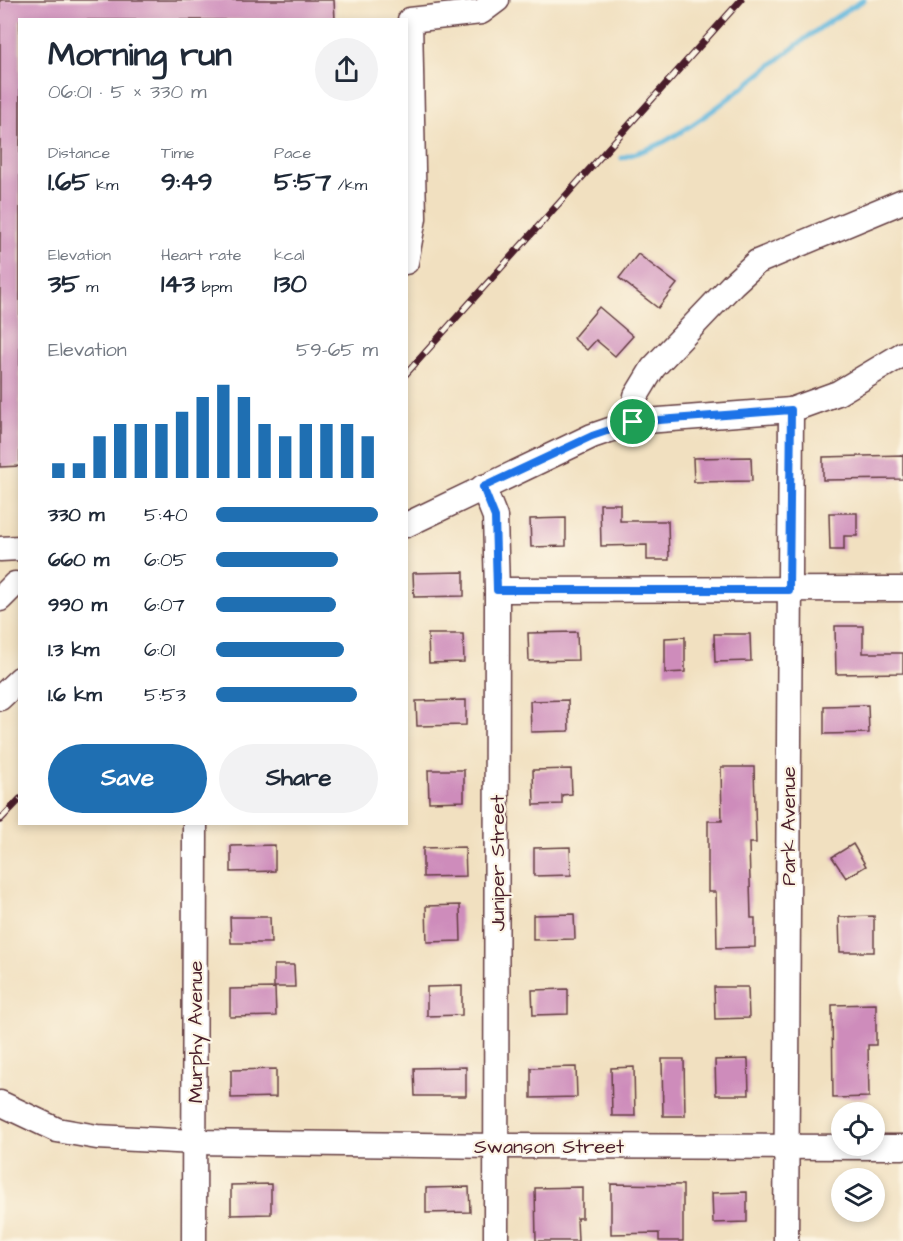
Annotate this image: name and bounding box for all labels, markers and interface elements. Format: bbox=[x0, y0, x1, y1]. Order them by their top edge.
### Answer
text: Morning run bbox=[48, 32, 232, 78]
button: share bbox=[315, 38, 378, 101]
text: 06:01 · 5 × 330 m bbox=[48, 78, 207, 106]
text: Distance bbox=[48, 142, 110, 164]
text: Time bbox=[161, 142, 195, 164]
text: Pace bbox=[274, 142, 311, 164]
text: 1.65 bbox=[48, 164, 90, 200]
text: 9:49 bbox=[161, 164, 213, 200]
text: 5:57 bbox=[274, 164, 331, 200]
text: km bbox=[90, 174, 118, 196]
text: /km bbox=[331, 174, 367, 196]
text: Elevation bbox=[48, 244, 111, 266]
text: Heart rate bbox=[161, 244, 241, 266]
text: kcal bbox=[274, 244, 305, 266]
text: 35 bbox=[48, 266, 80, 302]
text: 143 bbox=[161, 266, 195, 302]
text: 130 bbox=[274, 266, 307, 302]
text: m bbox=[80, 276, 99, 298]
text: bpm bbox=[195, 276, 232, 298]
text: Elevation bbox=[48, 336, 127, 364]
text: 59–65 m bbox=[296, 336, 378, 364]
pin bbox=[607, 396, 658, 447]
icon: arrive bbox=[616, 405, 649, 438]
text: 330 m bbox=[48, 501, 105, 529]
text: 5:40 bbox=[144, 501, 188, 529]
text: 660 m bbox=[48, 546, 109, 574]
text: 6:05 bbox=[144, 546, 187, 574]
text: 990 m bbox=[48, 591, 107, 619]
text: 6:07 bbox=[144, 591, 185, 619]
text: 1.3 km bbox=[48, 636, 99, 664]
text: 6:01 bbox=[144, 636, 175, 664]
text: 1.6 km bbox=[48, 681, 102, 709]
text: 5:53 bbox=[144, 681, 186, 709]
button: Save bbox=[48, 744, 207, 813]
button: Share bbox=[219, 744, 378, 813]
street label: Park Avenue bbox=[775, 766, 803, 886]
street label: Juniper Street bbox=[484, 795, 512, 931]
street label: Murphy Avenue bbox=[182, 960, 211, 1103]
map controls bbox=[831, 1102, 885, 1222]
button: locate bbox=[831, 1102, 885, 1156]
street label: Swanson Street bbox=[474, 1133, 624, 1161]
button: layers bbox=[831, 1168, 885, 1222]

